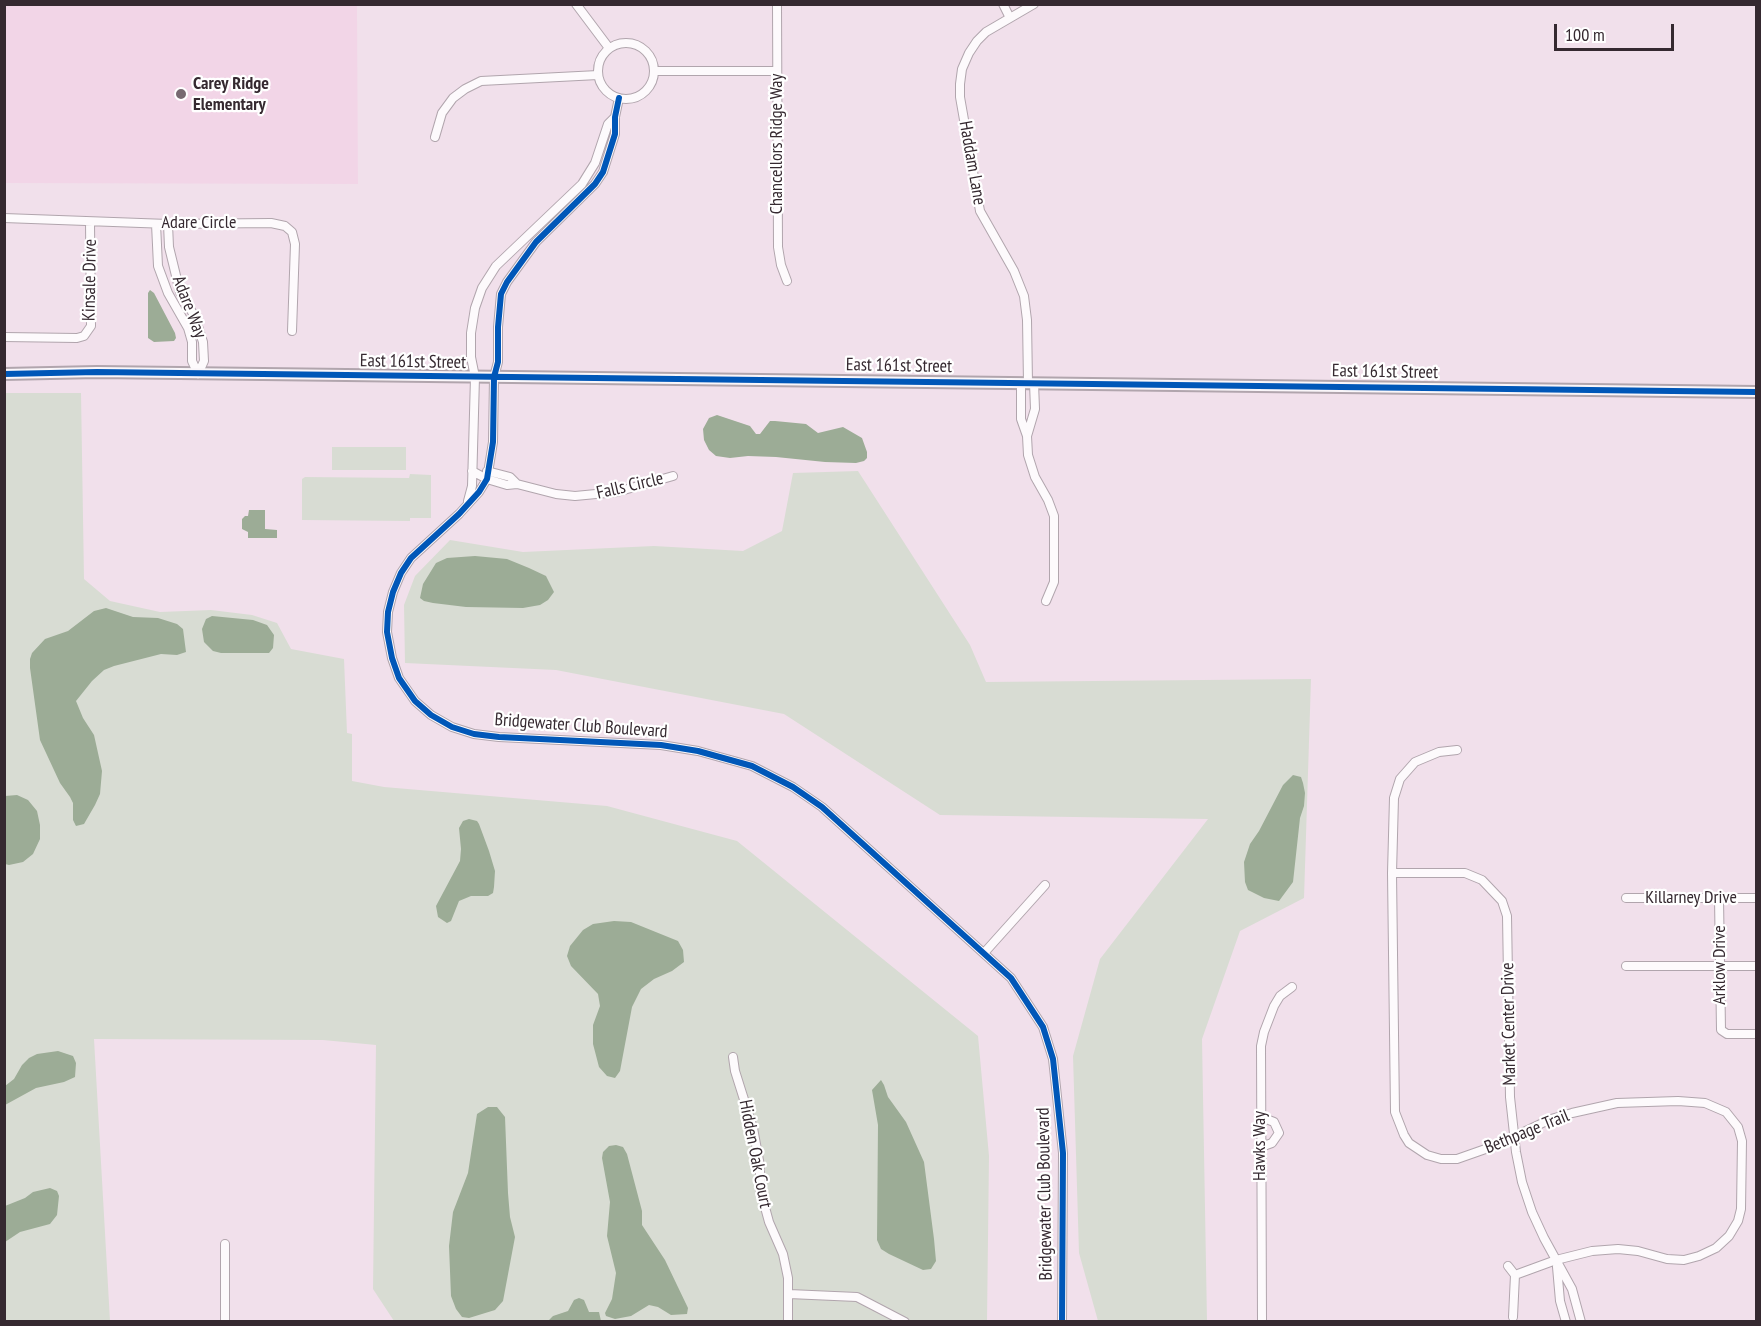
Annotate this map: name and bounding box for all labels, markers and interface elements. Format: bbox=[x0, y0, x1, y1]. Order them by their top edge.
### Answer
scale bar bbox=[1557, 12, 1677, 50]
text: 100 m bbox=[1565, 23, 1605, 46]
place label: Carey Ridge Elementary bbox=[193, 73, 269, 116]
street label: Chancellors Ridge Way bbox=[766, 74, 788, 214]
marker: Carey Ridge Elementary bbox=[174, 87, 188, 101]
street label: Haddam Lane bbox=[954, 119, 990, 207]
street label: Adare Circle bbox=[162, 212, 236, 234]
street label: Kinsale Drive bbox=[78, 239, 102, 321]
street label: Adare Way bbox=[167, 273, 211, 341]
street label: East 161st Street bbox=[360, 350, 466, 374]
street label: East 161st Street bbox=[846, 354, 952, 378]
street label: East 161st Street bbox=[1332, 360, 1438, 384]
street label: Falls Circle bbox=[594, 468, 666, 504]
street label: Bridgewater Club Boulevard bbox=[494, 709, 668, 743]
street label: Killarney Drive bbox=[1645, 887, 1737, 909]
street label: Arklow Drive bbox=[1709, 925, 1731, 1005]
street label: Market Center Drive bbox=[1497, 962, 1521, 1086]
street label: Hidden Oak Court bbox=[734, 1098, 776, 1210]
street label: Bethpage Trail bbox=[1481, 1105, 1573, 1159]
street label: Bridgewater Club Boulevard bbox=[1033, 1107, 1057, 1281]
street label: Hawks Way bbox=[1249, 1111, 1271, 1181]

